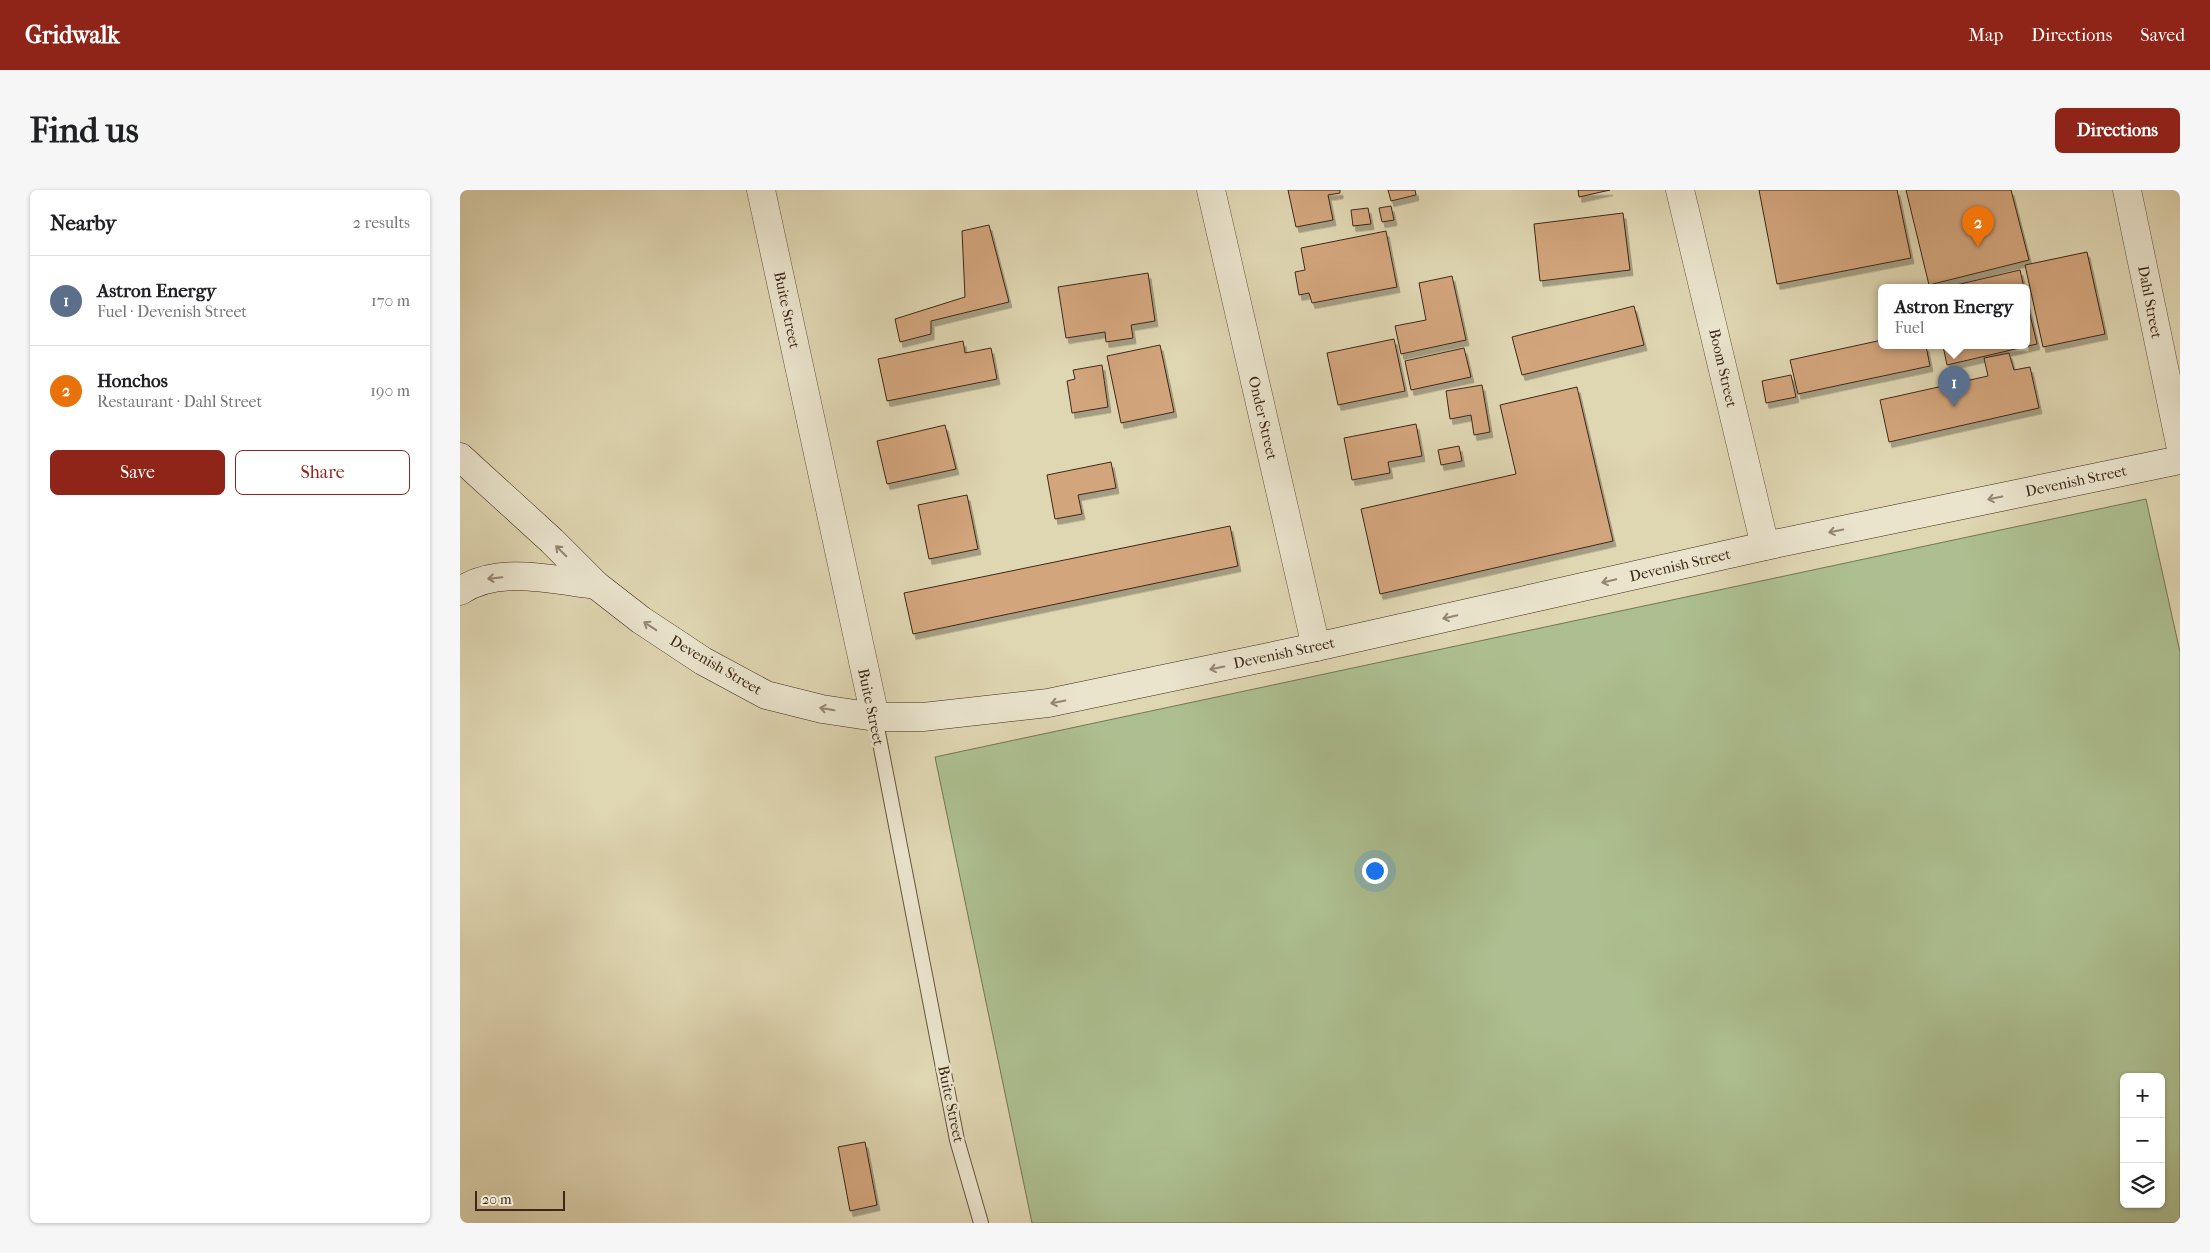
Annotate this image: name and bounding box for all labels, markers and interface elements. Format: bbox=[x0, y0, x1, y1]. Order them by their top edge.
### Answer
text: Gridwalk bbox=[25, 21, 120, 49]
text: Map bbox=[1969, 25, 2003, 46]
text: Directions bbox=[2031, 25, 2112, 46]
text: Saved bbox=[2140, 25, 2185, 46]
button: Directions bbox=[2055, 108, 2180, 153]
text: Find us bbox=[30, 110, 139, 151]
pin: 2 bbox=[1962, 206, 1994, 247]
text: Nearby bbox=[50, 211, 116, 235]
text: 2 results bbox=[353, 213, 410, 232]
street label: Dahl Street bbox=[2134, 264, 2166, 341]
street label: Buite Street bbox=[770, 270, 804, 351]
text: Astron Energy bbox=[97, 280, 216, 302]
popup bbox=[1878, 284, 2030, 349]
text: 1 bbox=[63, 291, 69, 310]
text: 170 m bbox=[371, 291, 410, 310]
text: Astron Energy bbox=[1894, 296, 2014, 318]
text: Fuel · Devenish Street bbox=[97, 302, 247, 321]
text: Fuel bbox=[1894, 318, 1924, 337]
street label: Boom Street bbox=[1705, 327, 1741, 410]
pin: 1 bbox=[1938, 366, 1970, 407]
text: Honchos bbox=[97, 370, 168, 392]
street label: Onder Street bbox=[1245, 374, 1282, 462]
text: 2 bbox=[62, 381, 70, 400]
text: 190 m bbox=[370, 381, 410, 400]
text: Restaurant · Dahl Street bbox=[97, 392, 262, 411]
button: Save bbox=[50, 450, 225, 495]
button: Share bbox=[235, 450, 410, 495]
street label: Devenish Street bbox=[2024, 461, 2129, 501]
one-way arrow bbox=[1988, 494, 2004, 503]
one-way arrow bbox=[1829, 527, 1845, 537]
street label: Devenish Street bbox=[1628, 544, 1733, 585]
one-way arrow bbox=[556, 545, 568, 557]
one-way arrow bbox=[488, 573, 504, 583]
one-way arrow bbox=[1601, 577, 1617, 586]
one-way arrow bbox=[1443, 612, 1459, 622]
one-way arrow bbox=[643, 621, 657, 631]
street label: Devenish Street bbox=[667, 631, 766, 699]
street label: Devenish Street bbox=[1232, 633, 1337, 673]
one-way arrow bbox=[1209, 664, 1225, 673]
street label: Buite Street bbox=[854, 667, 888, 748]
one-way arrow bbox=[1050, 697, 1066, 707]
one-way arrow bbox=[819, 704, 835, 714]
your location bbox=[1362, 858, 1388, 884]
street label: Buite Street bbox=[934, 1064, 968, 1145]
map controls bbox=[2120, 1073, 2165, 1208]
button: + bbox=[2120, 1073, 2165, 1118]
button: − bbox=[2120, 1118, 2165, 1163]
button: layers bbox=[2120, 1163, 2165, 1208]
scale bar bbox=[475, 1188, 565, 1211]
text: 20 m bbox=[482, 1191, 512, 1208]

